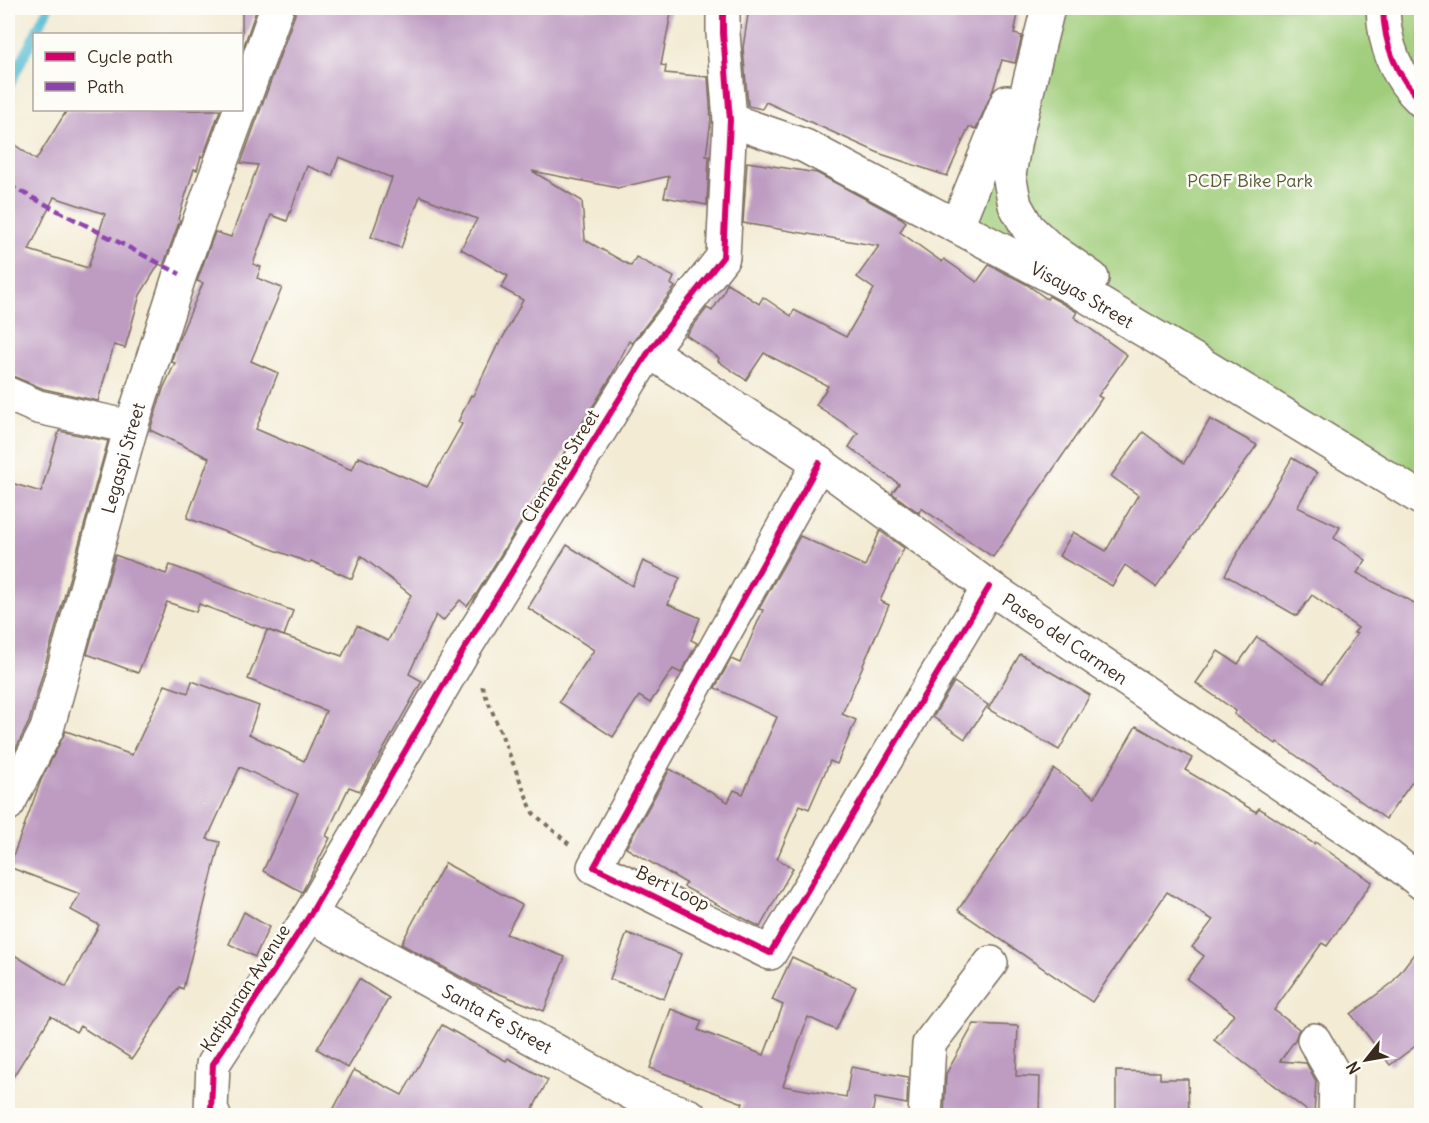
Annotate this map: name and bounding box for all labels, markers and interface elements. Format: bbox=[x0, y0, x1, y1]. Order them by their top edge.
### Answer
legend bbox=[33, 33, 243, 111]
text: Cycle path bbox=[87, 45, 173, 68]
text: Path bbox=[87, 75, 124, 98]
park label: PCDF Bike Park bbox=[1187, 169, 1313, 192]
street label: Visayas Street bbox=[1027, 256, 1138, 333]
street label: Legaspi Street bbox=[96, 400, 150, 516]
street label: Clemente Street bbox=[516, 405, 604, 527]
street label: Paseo del Carmen bbox=[998, 588, 1133, 689]
street label: Bert Loop bbox=[632, 860, 714, 916]
street label: Katipunan Avenue bbox=[195, 920, 295, 1056]
street label: Santa Fe Street bbox=[438, 979, 556, 1058]
north arrow bbox=[1336, 1030, 1396, 1090]
text: N bbox=[1342, 1058, 1365, 1078]

